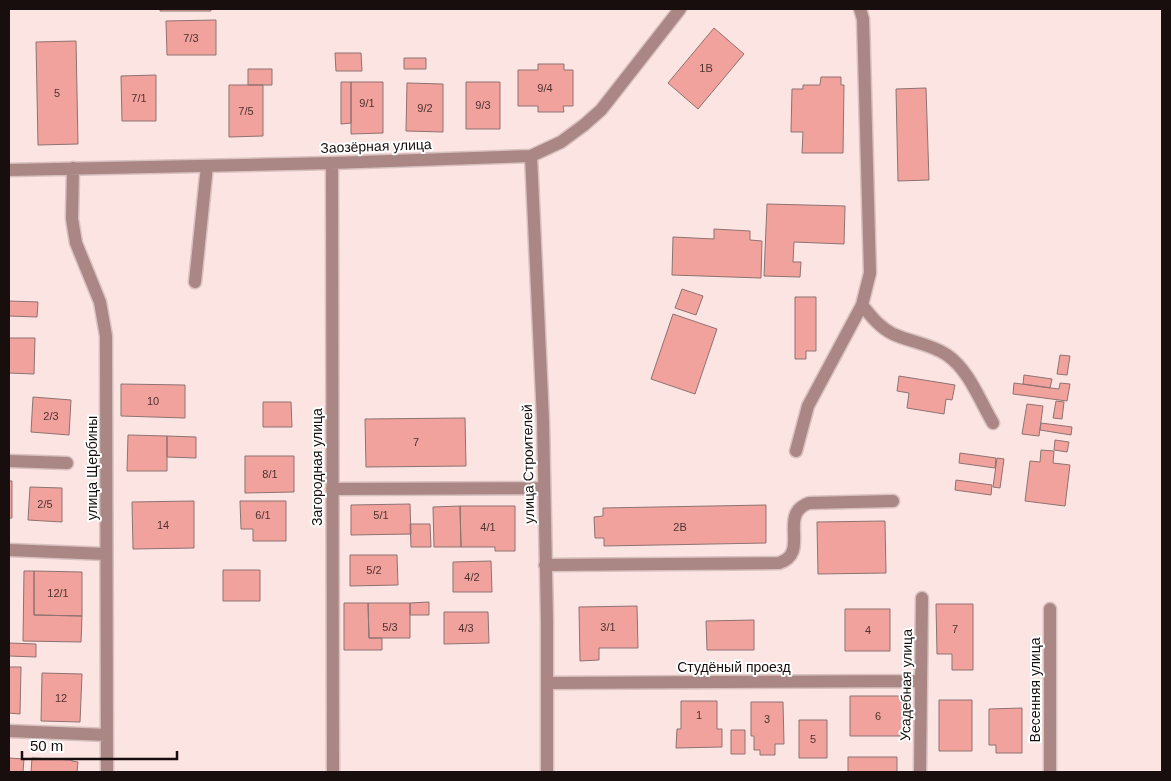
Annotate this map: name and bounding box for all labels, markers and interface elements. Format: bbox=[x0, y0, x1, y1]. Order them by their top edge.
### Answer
house number: 7/3 bbox=[183, 32, 199, 44]
house number: 1В bbox=[699, 62, 713, 74]
house number: 9/4 bbox=[537, 82, 553, 94]
house number: 5 bbox=[54, 87, 60, 99]
house number: 7/1 bbox=[131, 92, 147, 104]
house number: 9/1 bbox=[359, 97, 375, 109]
house number: 9/3 bbox=[475, 99, 491, 111]
house number: 9/2 bbox=[417, 102, 433, 114]
house number: 7/5 bbox=[238, 105, 254, 117]
street label: Заозёрная улица bbox=[320, 136, 432, 156]
house number: 10 bbox=[147, 395, 159, 407]
street label: улица Строителей bbox=[519, 404, 537, 524]
street label: Загородная улица bbox=[309, 408, 325, 526]
house number: 2/3 bbox=[43, 410, 59, 422]
street label: улица Щербины bbox=[84, 416, 100, 520]
house number: 7 bbox=[413, 436, 419, 448]
house number: 8/1 bbox=[262, 468, 278, 480]
house number: 2/5 bbox=[37, 498, 53, 510]
house number: 6/1 bbox=[255, 509, 271, 521]
house number: 5/1 bbox=[373, 509, 389, 521]
house number: 14 bbox=[157, 519, 169, 531]
house number: 4/1 bbox=[480, 521, 496, 533]
house number: 2В bbox=[673, 521, 687, 533]
house number: 5/2 bbox=[366, 564, 382, 576]
house number: 4/2 bbox=[464, 571, 480, 583]
house number: 12/1 bbox=[47, 587, 69, 599]
house number: 5/3 bbox=[382, 621, 398, 633]
house number: 3/1 bbox=[600, 621, 616, 633]
house number: 4/3 bbox=[458, 622, 474, 634]
house number: 7 bbox=[952, 623, 958, 635]
house number: 4 bbox=[865, 624, 871, 636]
street label: Усадебная улица bbox=[897, 629, 915, 741]
street label: Весенняя улица bbox=[1027, 637, 1043, 742]
street label: Студёный проезд bbox=[677, 659, 791, 675]
house number: 12 bbox=[55, 692, 67, 704]
house number: 1 bbox=[696, 709, 702, 721]
house number: 6 bbox=[875, 710, 881, 722]
house number: 3 bbox=[764, 713, 770, 725]
scale bar bbox=[22, 728, 178, 760]
house number: 5 bbox=[810, 733, 816, 745]
text: 50 m bbox=[30, 737, 63, 754]

